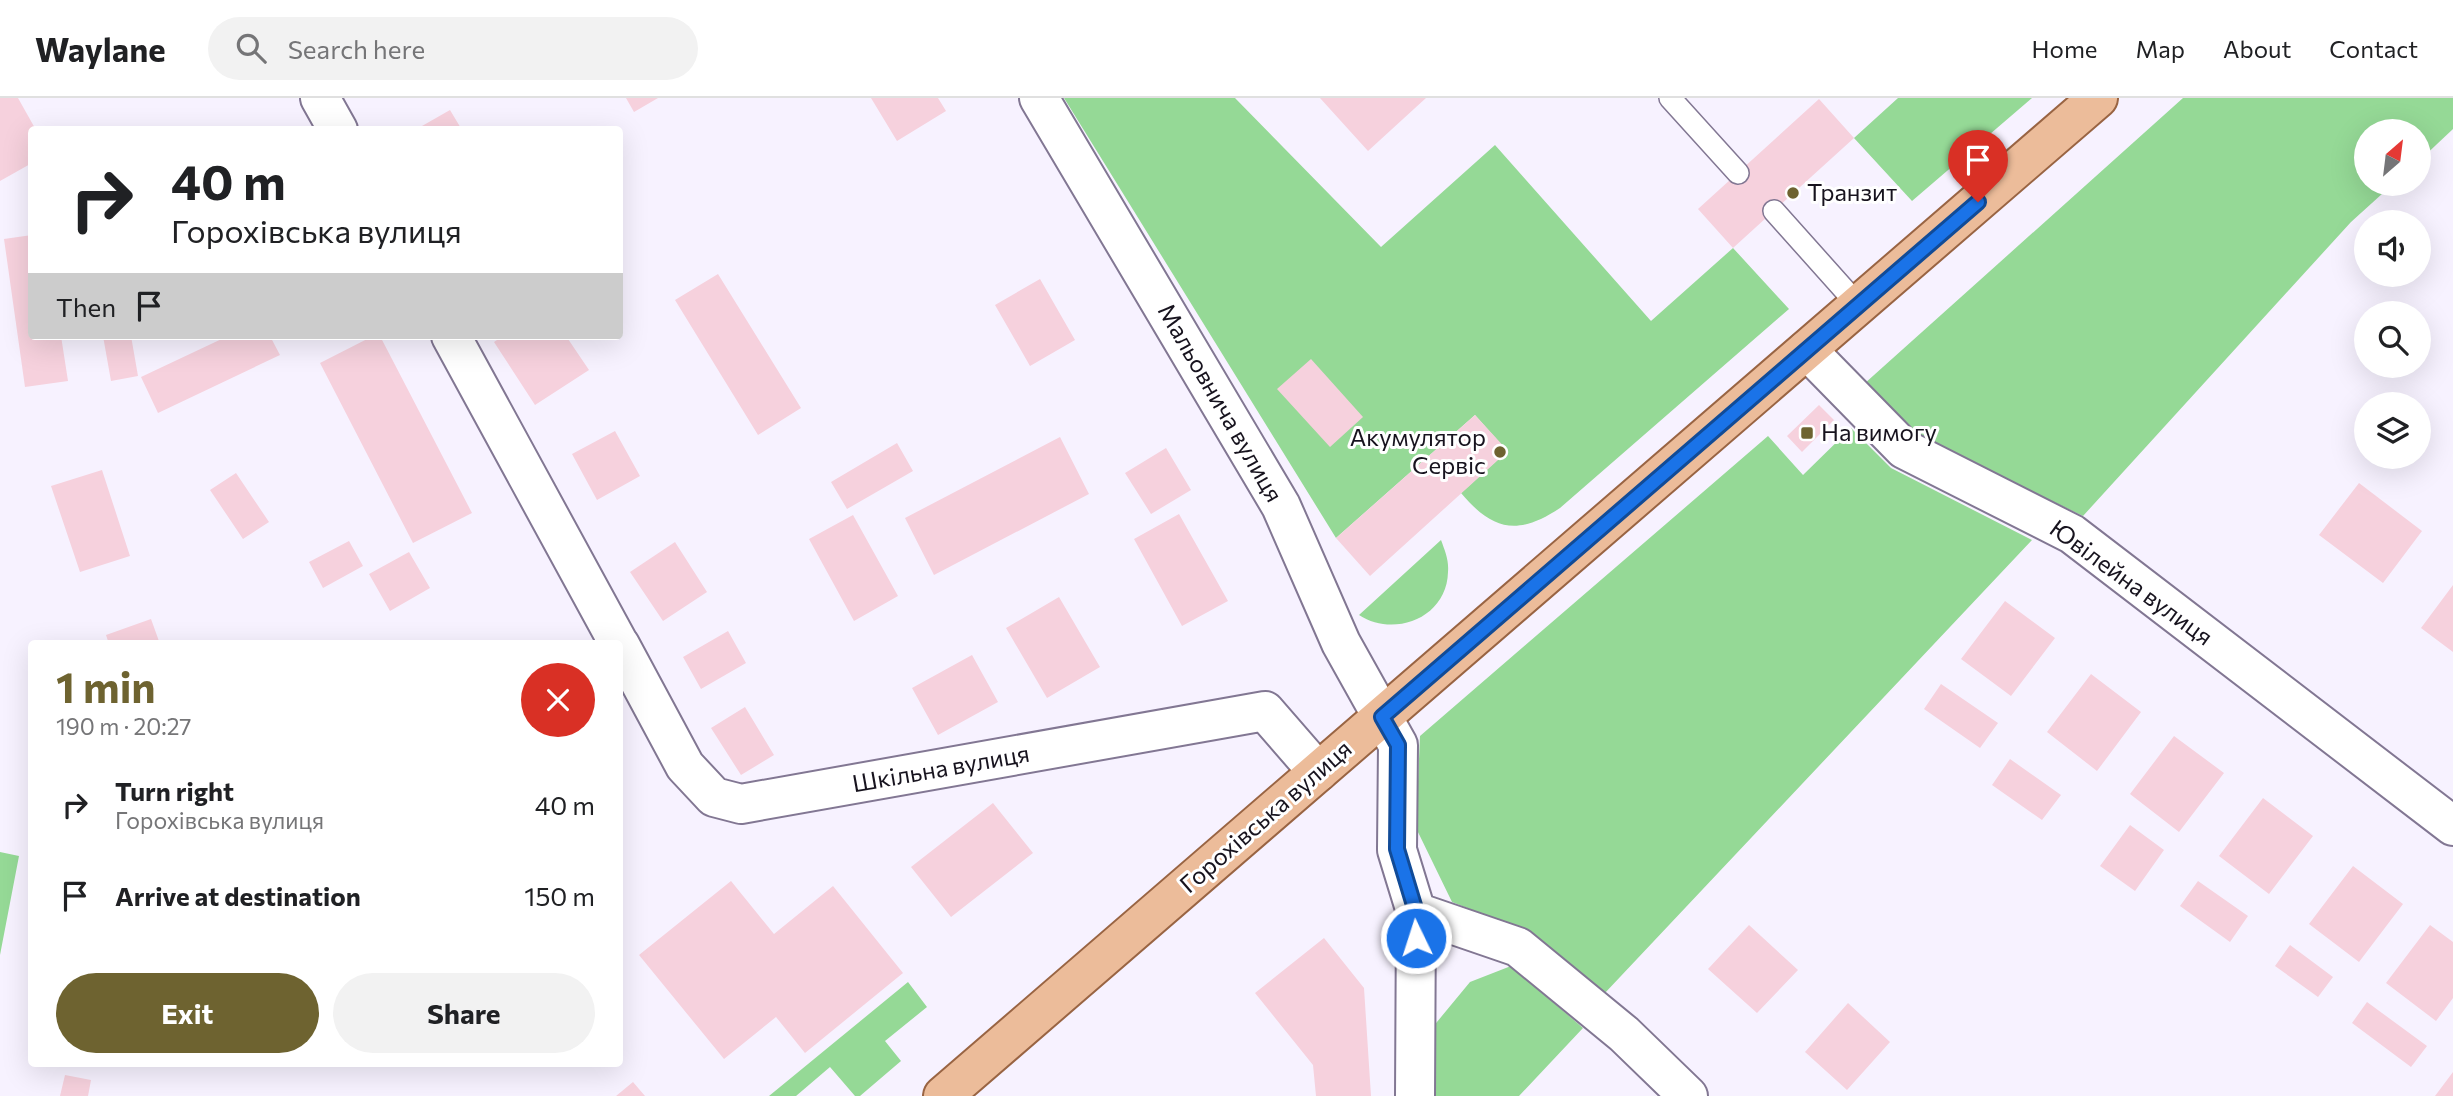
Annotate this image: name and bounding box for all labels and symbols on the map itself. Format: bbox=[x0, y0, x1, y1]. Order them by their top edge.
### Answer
north arrow bbox=[2354, 119, 2431, 196]
pin bbox=[1948, 130, 2008, 202]
place label: Транзит bbox=[1807, 177, 1897, 206]
marker: Транзит bbox=[1785, 185, 1801, 201]
street label: Мальовнича вулиця bbox=[1153, 298, 1290, 507]
place label: На вимогу bbox=[1821, 417, 1937, 446]
place label: Акумулятор Сервіс bbox=[1350, 422, 1486, 479]
marker: На вимогу bbox=[1799, 425, 1815, 441]
marker: Акумулятор Сервіс bbox=[1492, 444, 1508, 460]
street label: Ювілейна вулиця bbox=[2045, 513, 2219, 651]
street label: Горохівська вулиця bbox=[1173, 733, 1357, 898]
street label: Шкільна вулиця bbox=[850, 738, 1032, 797]
position arrow bbox=[1379, 901, 1453, 975]

